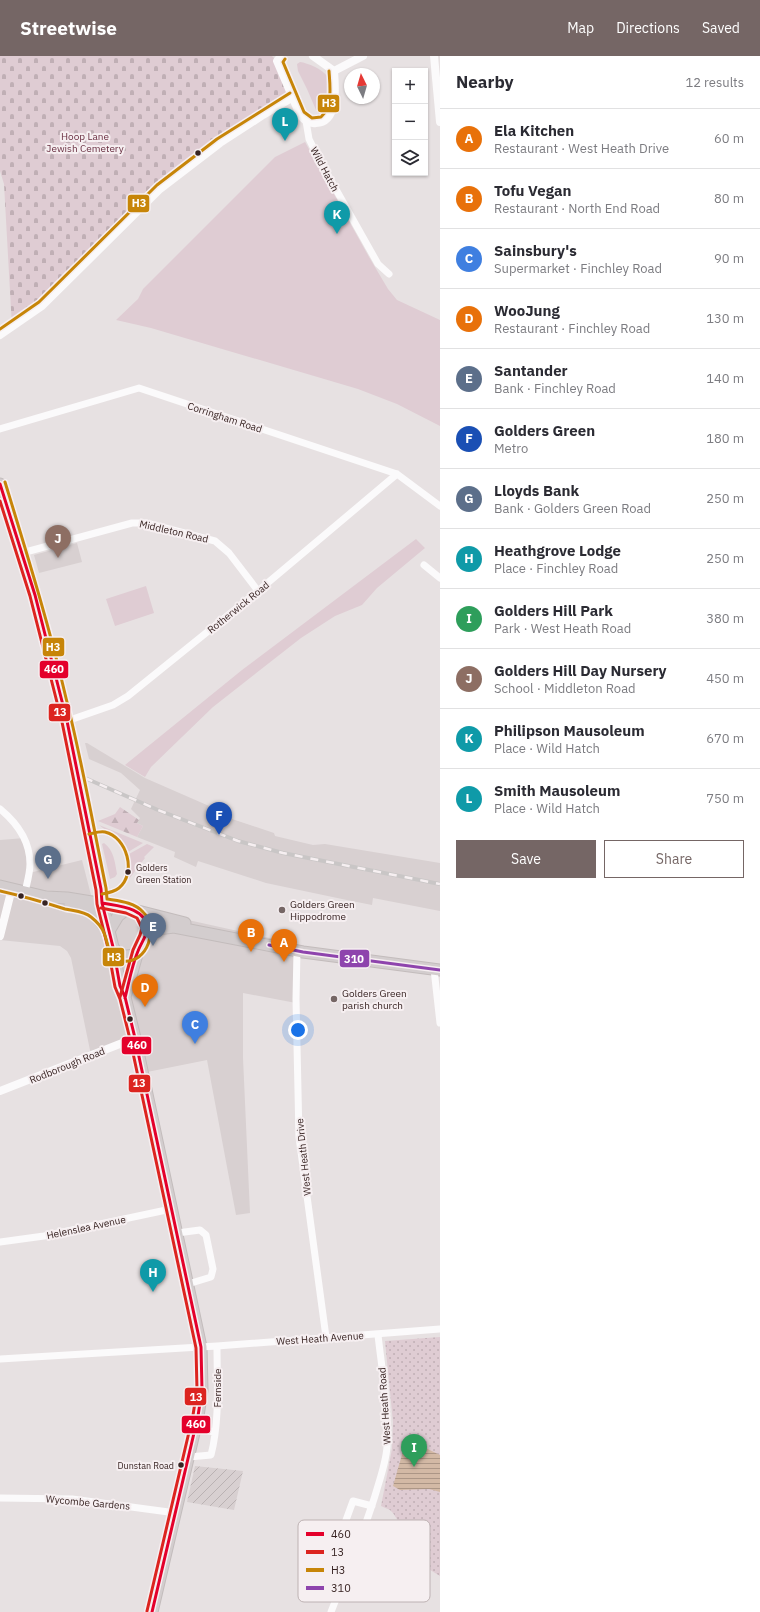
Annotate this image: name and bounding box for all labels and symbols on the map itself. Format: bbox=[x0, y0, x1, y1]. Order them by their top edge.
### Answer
north arrow bbox=[344, 68, 380, 104]
line badge: H3 bbox=[317, 94, 340, 113]
text: H3 bbox=[322, 96, 336, 110]
pin: L bbox=[272, 108, 298, 141]
park label: Hoop Lane Jewish Cemetery bbox=[46, 130, 124, 155]
street label: Wild Hatch bbox=[307, 145, 342, 194]
unlabelled marker bbox=[193, 148, 203, 158]
line badge: H3 bbox=[127, 194, 150, 213]
text: H3 bbox=[132, 196, 146, 210]
pin: K bbox=[324, 201, 350, 234]
street label: Corringham Road bbox=[186, 399, 264, 436]
street label: Middleton Road bbox=[138, 517, 210, 546]
pin: J bbox=[45, 525, 71, 558]
street label: Rotherwick Road bbox=[205, 578, 272, 636]
line badge: H3 bbox=[42, 637, 65, 657]
text: H3 bbox=[46, 640, 60, 654]
line badge: 460 bbox=[39, 660, 69, 679]
text: 460 bbox=[44, 662, 64, 676]
line badge: 13 bbox=[48, 703, 71, 722]
text: 13 bbox=[53, 705, 67, 719]
pin: F bbox=[206, 802, 232, 835]
pin: G bbox=[35, 846, 61, 879]
place label: Golders Green Station bbox=[136, 862, 191, 885]
marker: Golders Green Station bbox=[123, 867, 133, 877]
unlabelled marker bbox=[16, 891, 26, 901]
unlabelled marker bbox=[40, 898, 50, 908]
place label: Golders Green Hippodrome bbox=[290, 898, 355, 923]
marker: Golders Green Hippodrome bbox=[277, 905, 287, 915]
pin: E bbox=[140, 913, 166, 946]
pin: B bbox=[238, 919, 264, 952]
pin: A bbox=[271, 929, 297, 962]
line badge: H3 bbox=[102, 947, 125, 967]
line badge: 310 bbox=[339, 949, 370, 968]
text: H3 bbox=[107, 950, 121, 964]
text: 310 bbox=[344, 952, 364, 966]
pin: D bbox=[132, 974, 158, 1007]
place label: Golders Green parish church bbox=[342, 987, 407, 1012]
marker: Golders Green parish church bbox=[329, 994, 339, 1004]
pin: C bbox=[182, 1011, 208, 1044]
unlabelled marker bbox=[125, 1014, 135, 1024]
your location bbox=[288, 1020, 308, 1040]
line badge: 460 bbox=[121, 1036, 152, 1055]
text: 460 bbox=[127, 1038, 147, 1052]
street label: Rodborough Road bbox=[28, 1044, 107, 1087]
line badge: 13 bbox=[128, 1074, 151, 1093]
text: 13 bbox=[132, 1076, 146, 1090]
street label: West Heath Drive bbox=[293, 1117, 314, 1196]
street label: Helenslea Avenue bbox=[45, 1213, 127, 1242]
pin: H bbox=[140, 1259, 166, 1292]
street label: West Heath Avenue bbox=[276, 1329, 365, 1348]
street label: West Heath Road bbox=[375, 1367, 394, 1445]
street label: Fernside bbox=[211, 1368, 224, 1407]
line badge: 13 bbox=[184, 1387, 207, 1406]
text: 13 bbox=[189, 1390, 203, 1404]
line badge: 460 bbox=[181, 1415, 211, 1434]
text: 460 bbox=[186, 1417, 206, 1431]
pin: I bbox=[401, 1434, 427, 1467]
place label: Dunstan Road bbox=[118, 1460, 174, 1471]
marker: Dunstan Road bbox=[176, 1460, 186, 1470]
street label: Wycombe Gardens bbox=[45, 1492, 131, 1513]
legend bbox=[298, 1520, 430, 1602]
text: 460 bbox=[331, 1527, 351, 1541]
text: 13 bbox=[331, 1545, 344, 1559]
text: H3 bbox=[331, 1563, 345, 1577]
text: 310 bbox=[331, 1581, 351, 1595]

